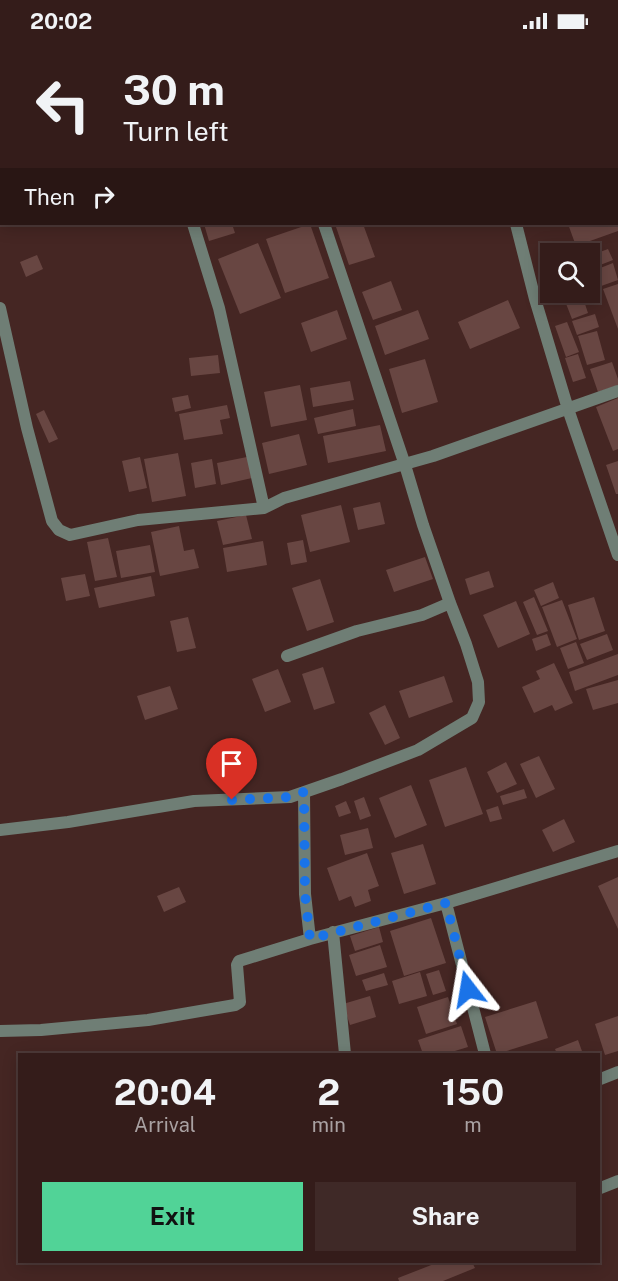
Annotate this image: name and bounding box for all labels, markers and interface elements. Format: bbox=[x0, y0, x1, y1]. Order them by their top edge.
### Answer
text: 20:02 bbox=[30, 8, 92, 34]
text: 30 m bbox=[123, 65, 225, 114]
icon: left bbox=[24, 66, 102, 144]
text: Turn left bbox=[123, 115, 229, 147]
icon: right bbox=[87, 180, 120, 213]
text: Then bbox=[24, 184, 75, 210]
map controls bbox=[540, 243, 600, 303]
button: search bbox=[540, 243, 600, 303]
pin bbox=[206, 738, 257, 800]
icon: arrive bbox=[215, 747, 248, 780]
position arrow bbox=[436, 957, 500, 1021]
text: 20:04 bbox=[114, 1071, 216, 1113]
text: 2 bbox=[317, 1071, 340, 1113]
text: 150 bbox=[441, 1071, 504, 1113]
text: Arrival bbox=[134, 1113, 196, 1137]
text: min bbox=[312, 1113, 346, 1137]
text: m bbox=[464, 1113, 482, 1137]
button: Exit bbox=[42, 1182, 303, 1251]
button: Share bbox=[315, 1182, 576, 1251]

